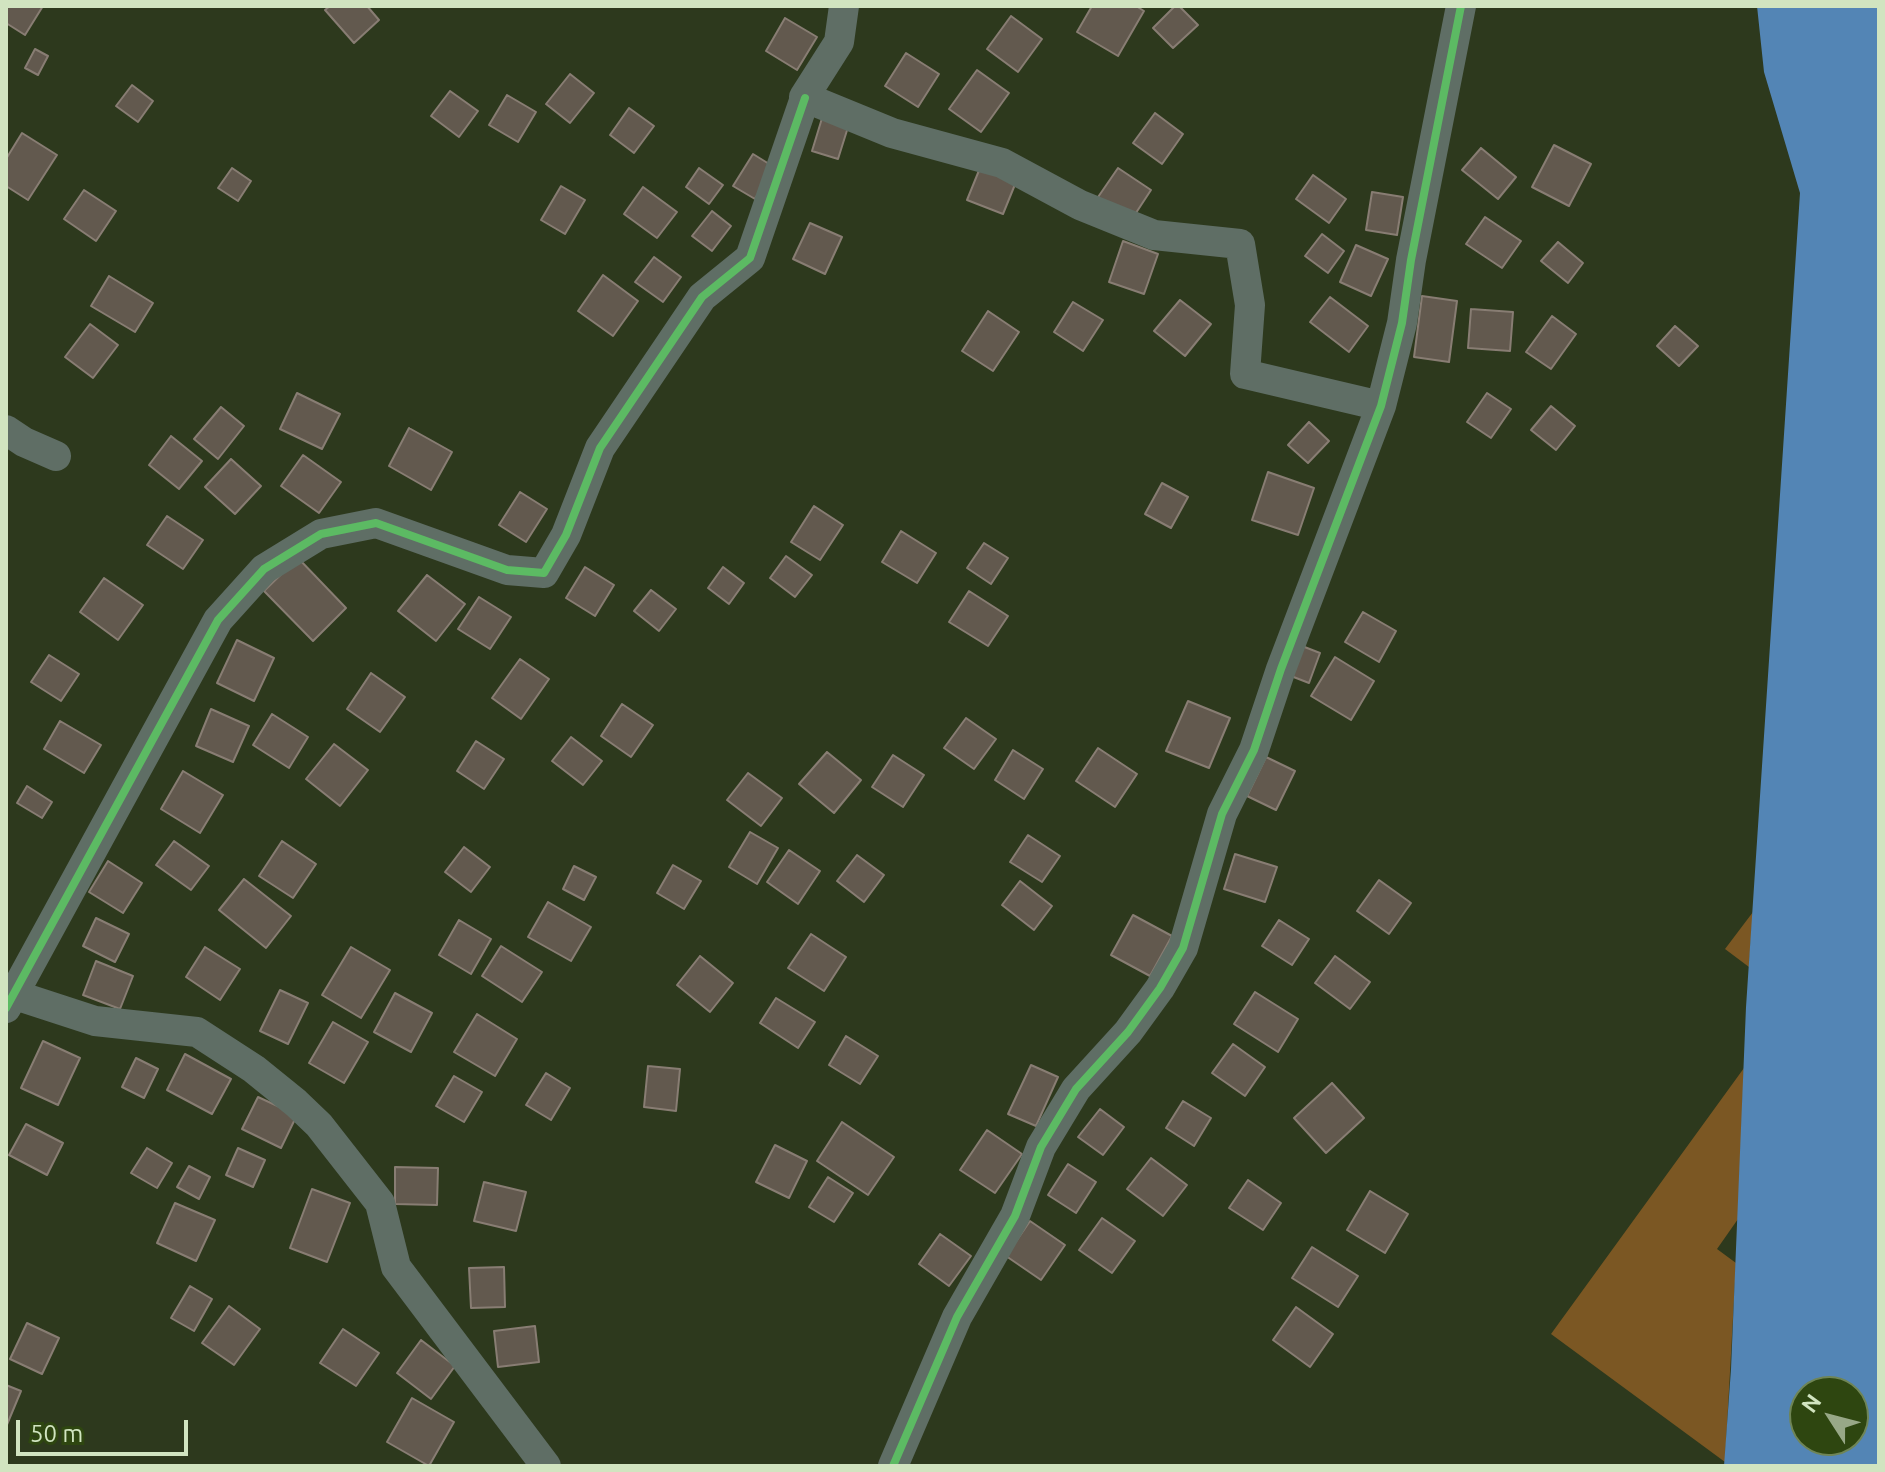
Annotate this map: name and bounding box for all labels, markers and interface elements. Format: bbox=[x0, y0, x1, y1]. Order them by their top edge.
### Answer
north arrow bbox=[1789, 1376, 1869, 1456]
text: N bbox=[1796, 1389, 1826, 1417]
scale bar bbox=[20, 1404, 192, 1454]
text: 50 m bbox=[30, 1420, 83, 1447]

